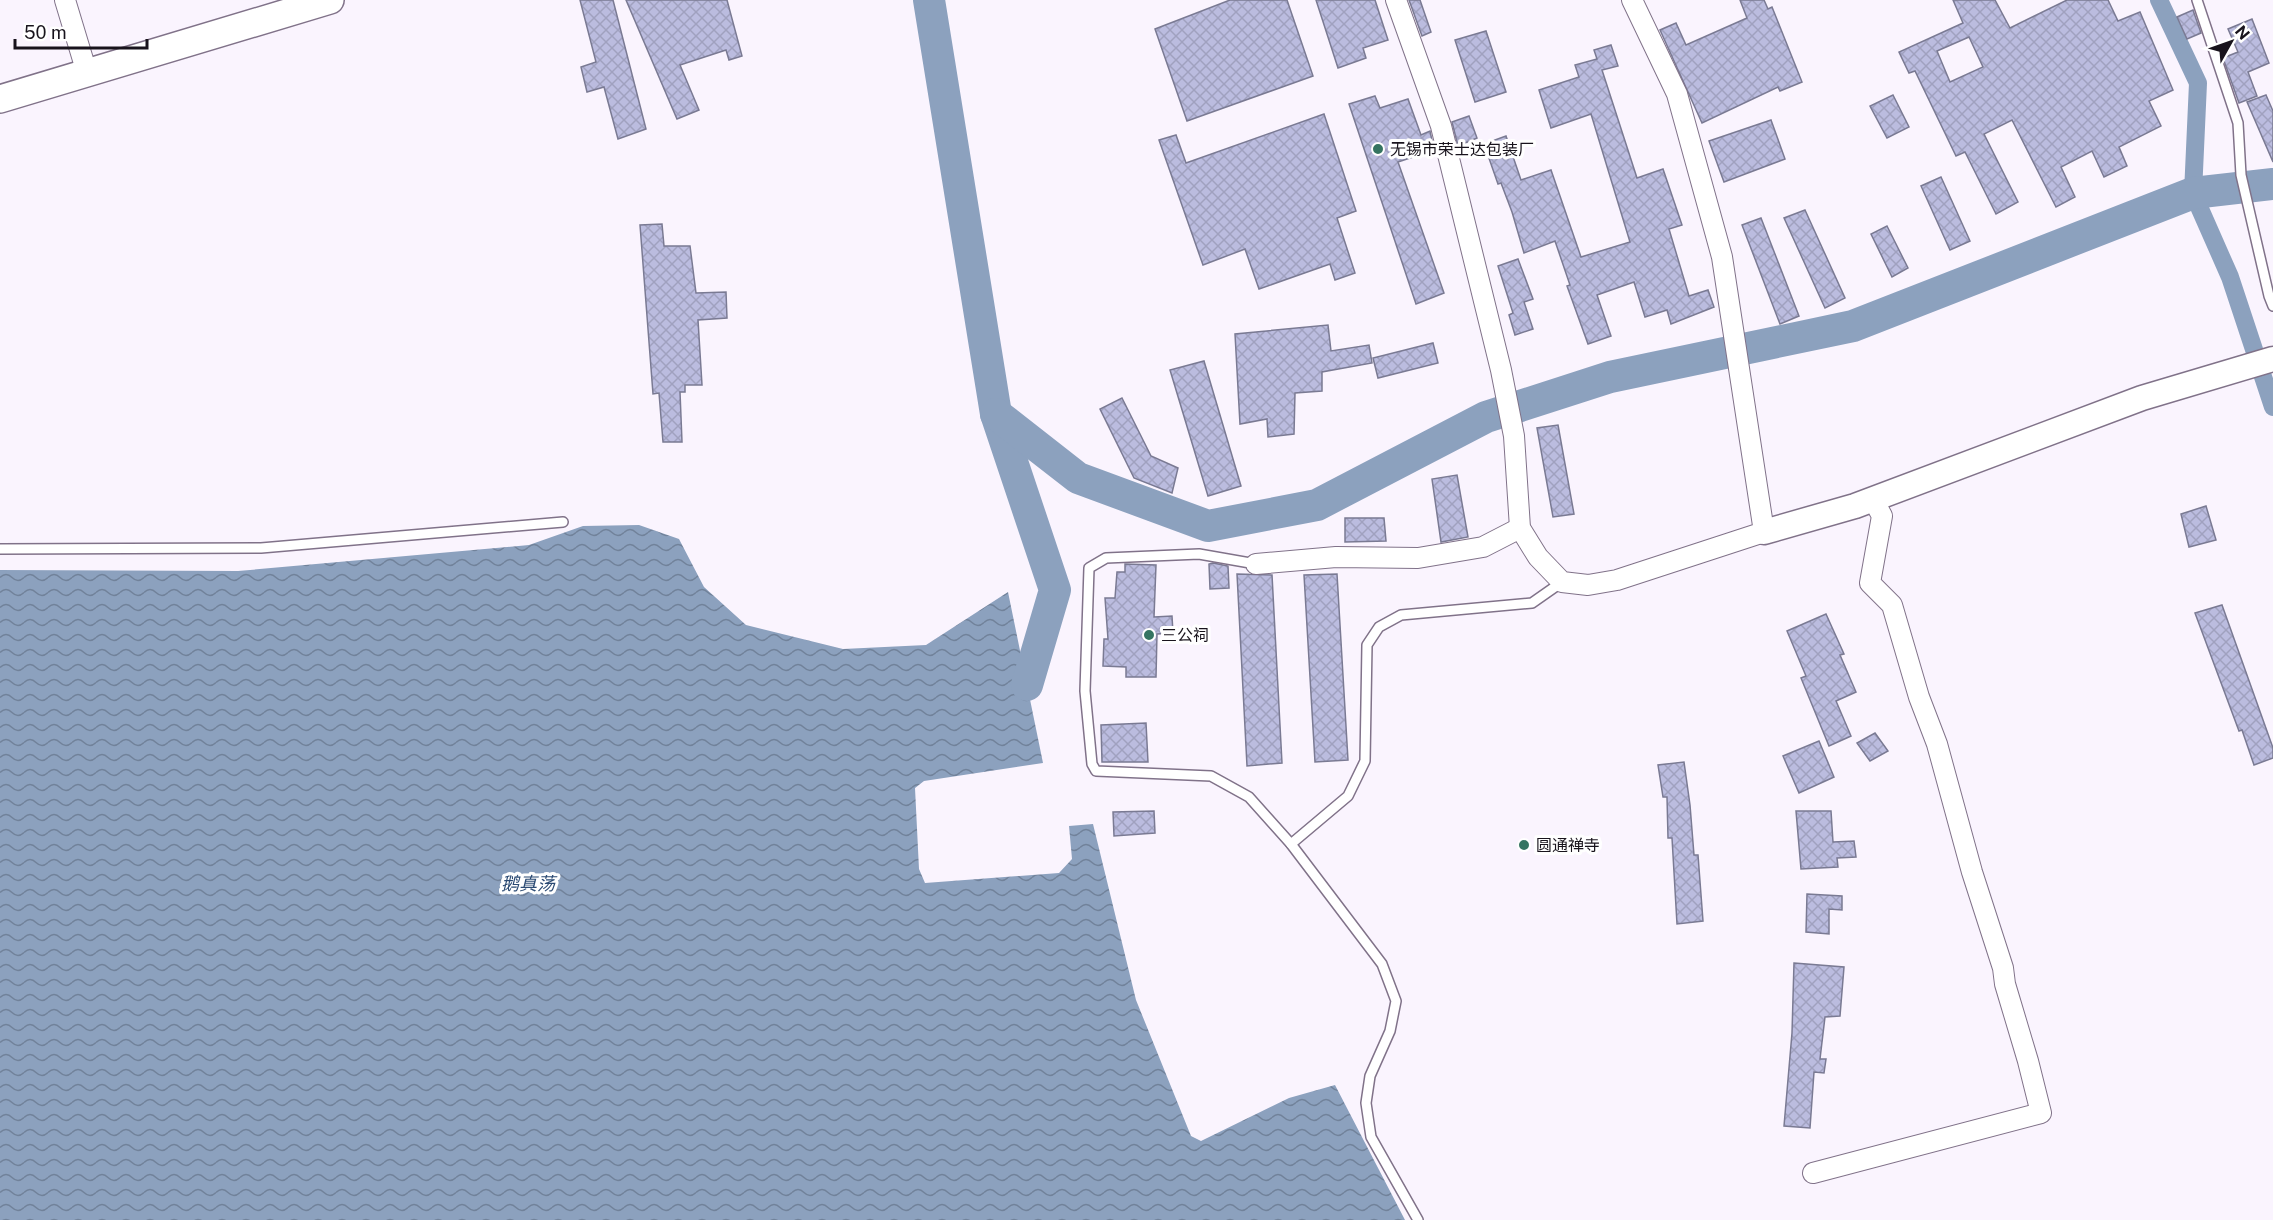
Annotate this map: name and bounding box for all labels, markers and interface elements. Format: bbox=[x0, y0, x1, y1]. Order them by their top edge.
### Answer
scale bar bbox=[15, 12, 147, 50]
north arrow bbox=[2201, 12, 2261, 72]
text: 50 m bbox=[24, 22, 67, 43]
text: N bbox=[2231, 22, 2253, 44]
place label: 无锡市荣士达包装厂 bbox=[1390, 140, 1534, 159]
marker: 无锡市荣士达包装厂 bbox=[1371, 142, 1385, 156]
place label: 三公祠 bbox=[1161, 626, 1209, 645]
marker: 三公祠 bbox=[1142, 628, 1156, 642]
place label: 圆通禅寺 bbox=[1536, 836, 1600, 855]
marker: 圆通禅寺 bbox=[1517, 838, 1531, 852]
water label: 鹅真荡 bbox=[501, 873, 558, 894]

